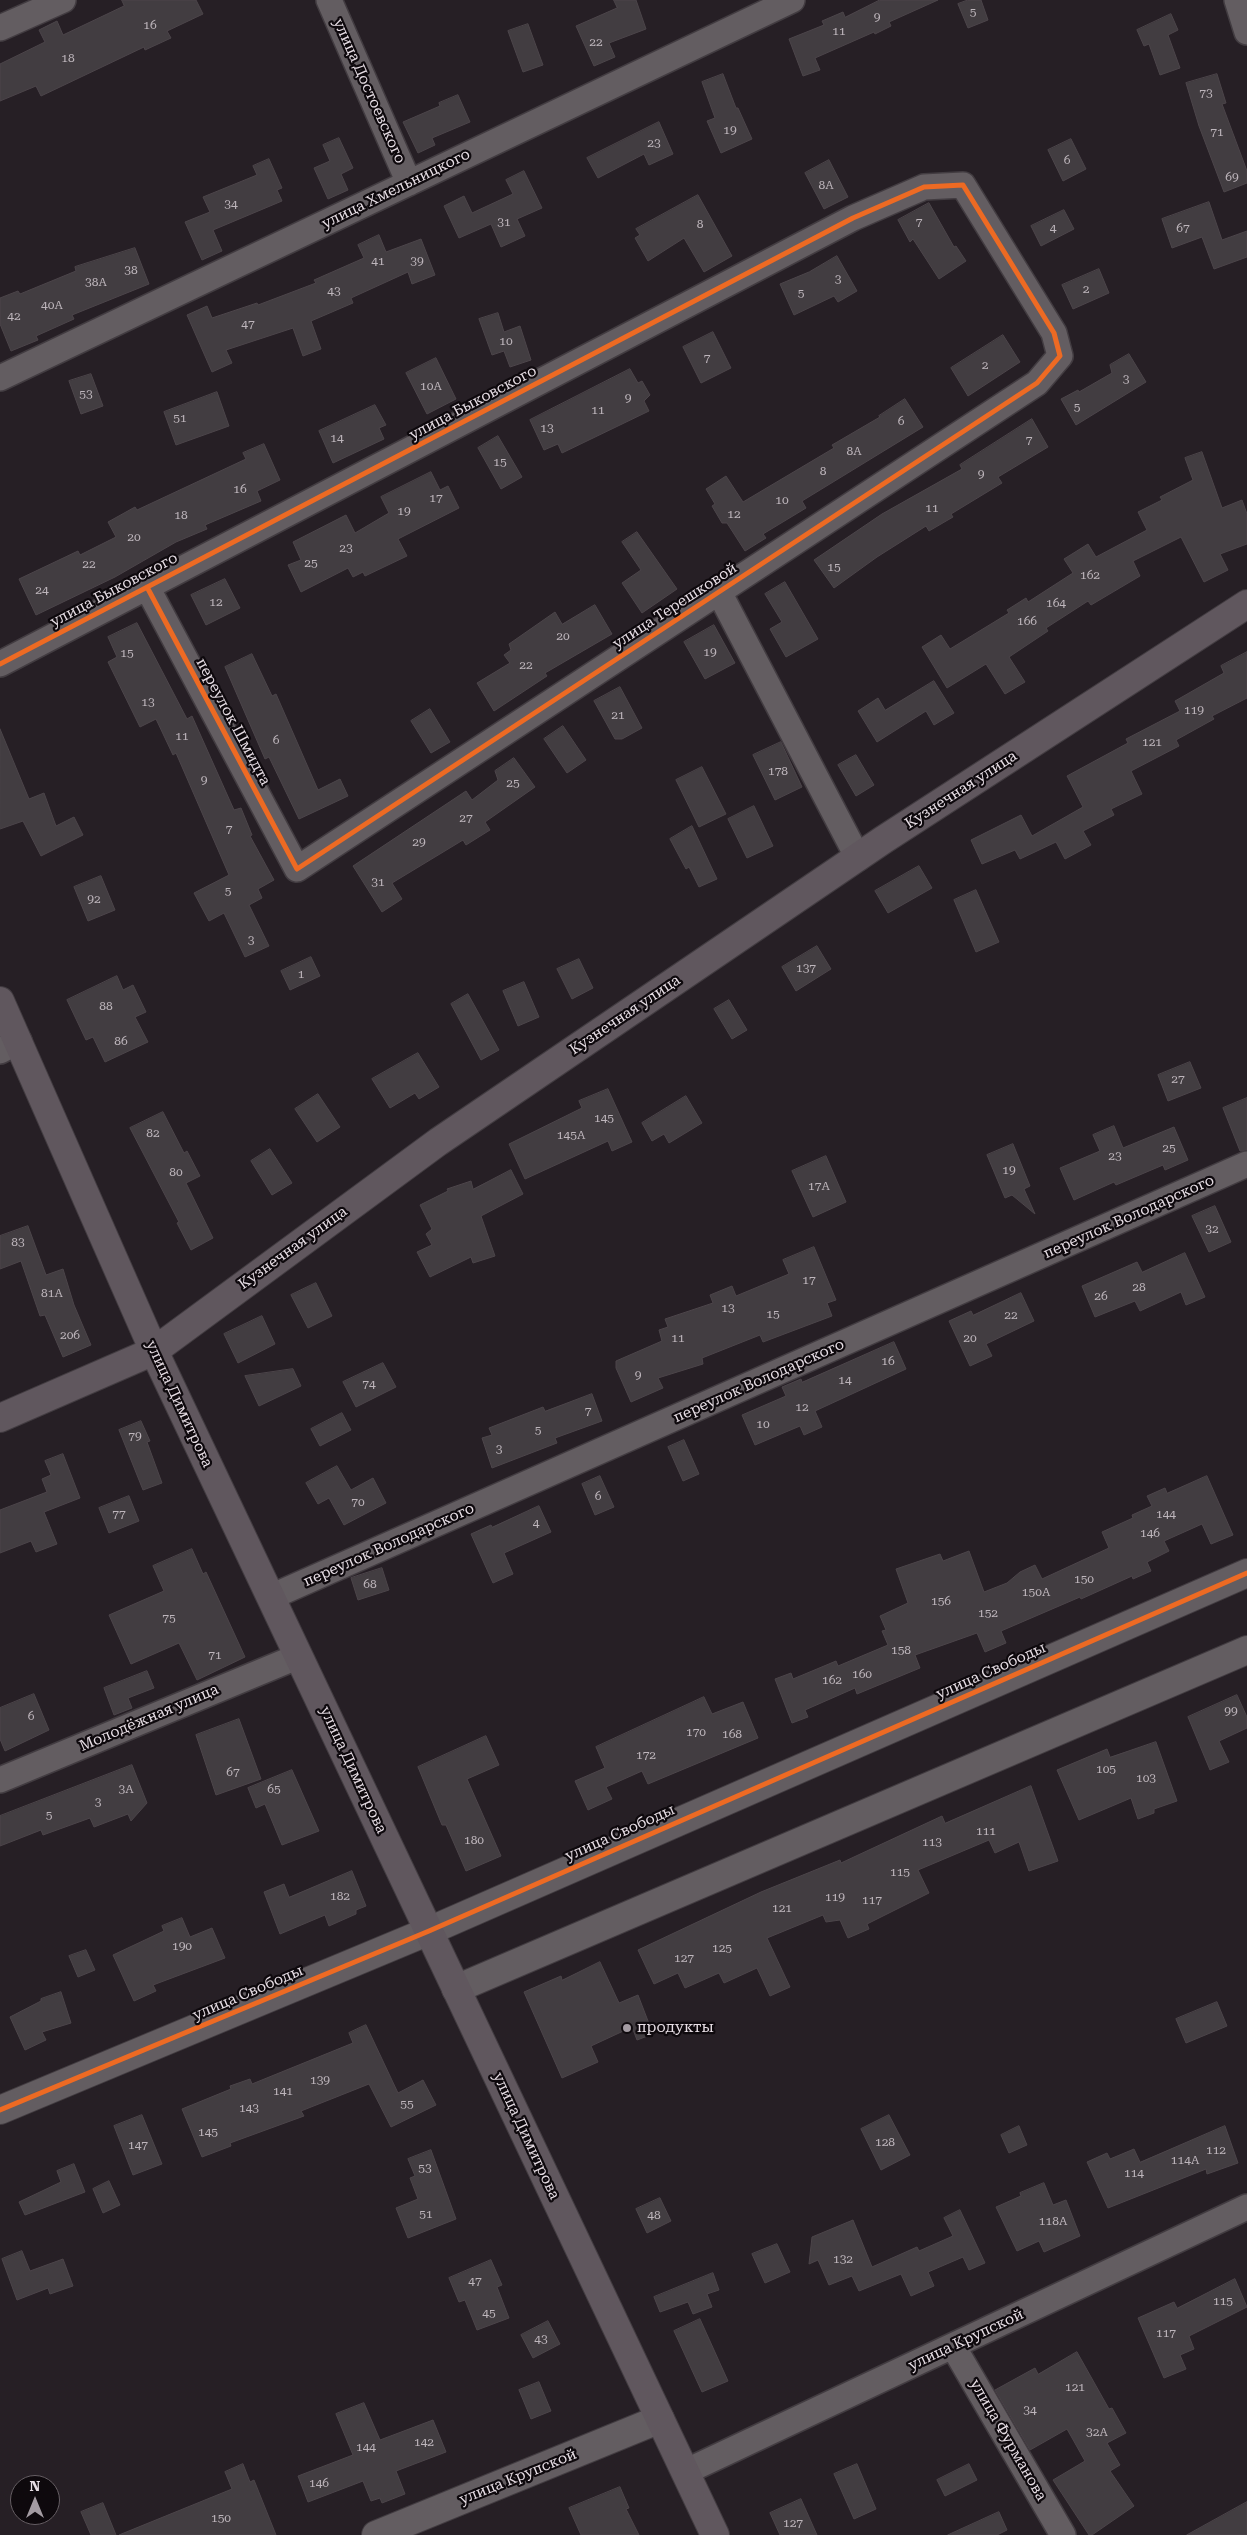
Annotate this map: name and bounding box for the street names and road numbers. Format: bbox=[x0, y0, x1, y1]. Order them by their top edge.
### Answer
street label: улица Достоевского bbox=[329, 16, 409, 166]
street label: улица Хмельницкого bbox=[319, 145, 473, 233]
street label: улица Быковского bbox=[406, 362, 540, 444]
street label: улица Быковского bbox=[47, 549, 181, 631]
street label: улица Терешковой bbox=[609, 559, 741, 653]
street label: переулок Шмидта bbox=[192, 655, 274, 789]
street label: Кузнечная улица bbox=[902, 747, 1020, 833]
street label: Кузнечная улица bbox=[566, 971, 684, 1059]
street label: переулок Володарского bbox=[1041, 1171, 1217, 1263]
street label: Кузнечная улица bbox=[235, 1203, 351, 1293]
street label: переулок Володарского bbox=[671, 1335, 847, 1427]
street label: улица Димитрова bbox=[142, 1338, 216, 1470]
street label: переулок Володарского bbox=[301, 1499, 477, 1591]
street label: улица Свободы bbox=[933, 1639, 1049, 1703]
street label: Молодёжная улица bbox=[77, 1681, 221, 1755]
street label: улица Димитрова bbox=[316, 1704, 390, 1836]
street label: улица Свободы bbox=[562, 1801, 678, 1865]
street label: улица Свободы bbox=[190, 1962, 306, 2024]
street label: улица Димитрова bbox=[489, 2070, 563, 2202]
street label: улица Крупской bbox=[906, 2305, 1026, 2375]
street label: улица Фурманова bbox=[966, 2376, 1050, 2504]
street label: улица Крупской bbox=[457, 2445, 579, 2509]

